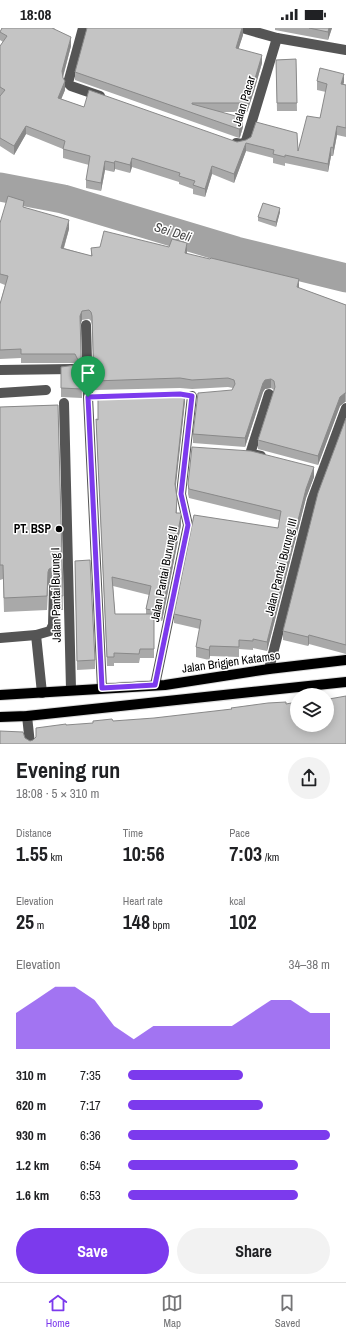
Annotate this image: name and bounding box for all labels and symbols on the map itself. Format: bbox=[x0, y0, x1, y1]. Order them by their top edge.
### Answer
street label: Jalan Pacar bbox=[229, 73, 259, 128]
water label: Sei Deli bbox=[152, 218, 194, 246]
pin bbox=[71, 356, 105, 397]
street label: Jalan Pantai Burung III bbox=[261, 516, 301, 618]
place label: PT. BSP bbox=[14, 521, 51, 537]
marker: PT. BSP bbox=[54, 524, 64, 534]
street label: Jalan Pantai Burung II bbox=[147, 525, 181, 623]
street label: Jalan Pantai Burung I bbox=[47, 548, 65, 642]
street label: Jalan Brigjen Katamso bbox=[181, 647, 281, 677]

